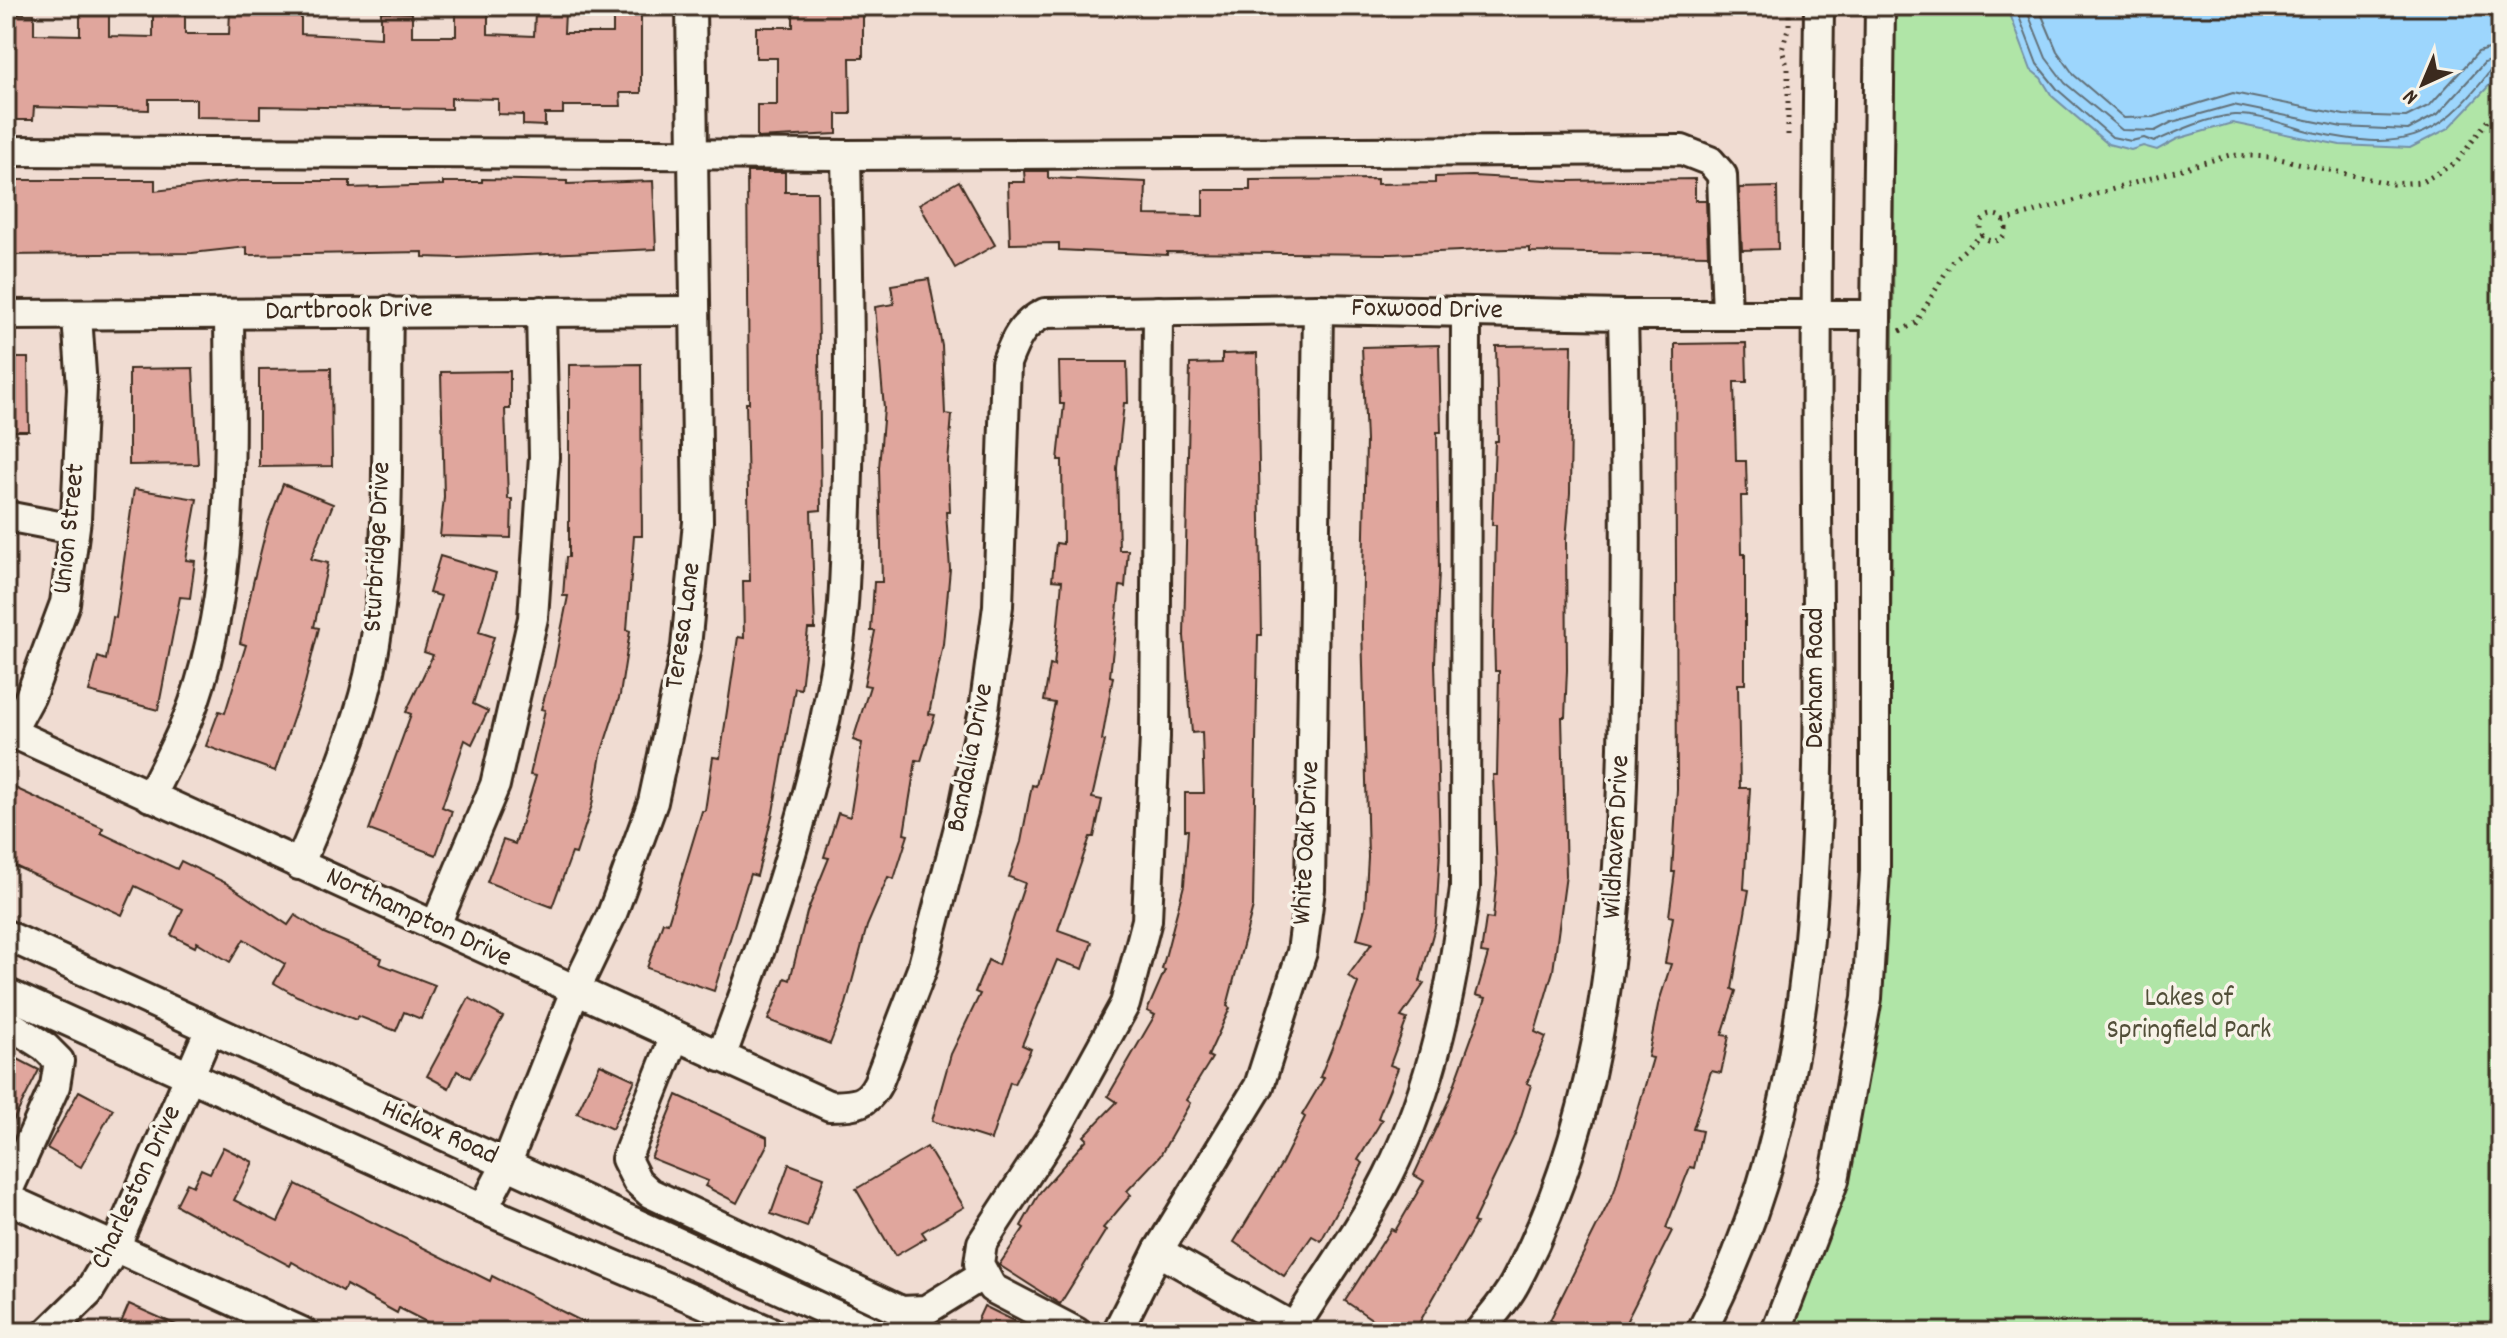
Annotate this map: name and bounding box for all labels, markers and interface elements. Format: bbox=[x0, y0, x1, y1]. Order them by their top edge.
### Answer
north arrow bbox=[2383, 44, 2463, 124]
text: N bbox=[2397, 81, 2426, 111]
street label: Foxwood Drive bbox=[1351, 290, 1503, 332]
street label: Dartbrook Drive bbox=[265, 291, 433, 333]
street label: Sturbridge Drive bbox=[355, 461, 403, 633]
street label: Union Street bbox=[44, 462, 98, 596]
street label: Teresa Lane bbox=[656, 560, 714, 692]
street label: Dexham Road bbox=[1797, 607, 1837, 749]
street label: Bandalia Drive bbox=[938, 680, 1006, 836]
street label: Wildhaven Drive bbox=[1594, 754, 1642, 920]
street label: White Oak Drive bbox=[1284, 760, 1332, 926]
street label: Northampton Drive bbox=[318, 858, 518, 980]
park label: Lakes of Springfield Park bbox=[2106, 980, 2272, 1052]
street label: Hickox Road bbox=[374, 1091, 504, 1177]
street label: Charleston Drive bbox=[82, 1099, 194, 1277]

